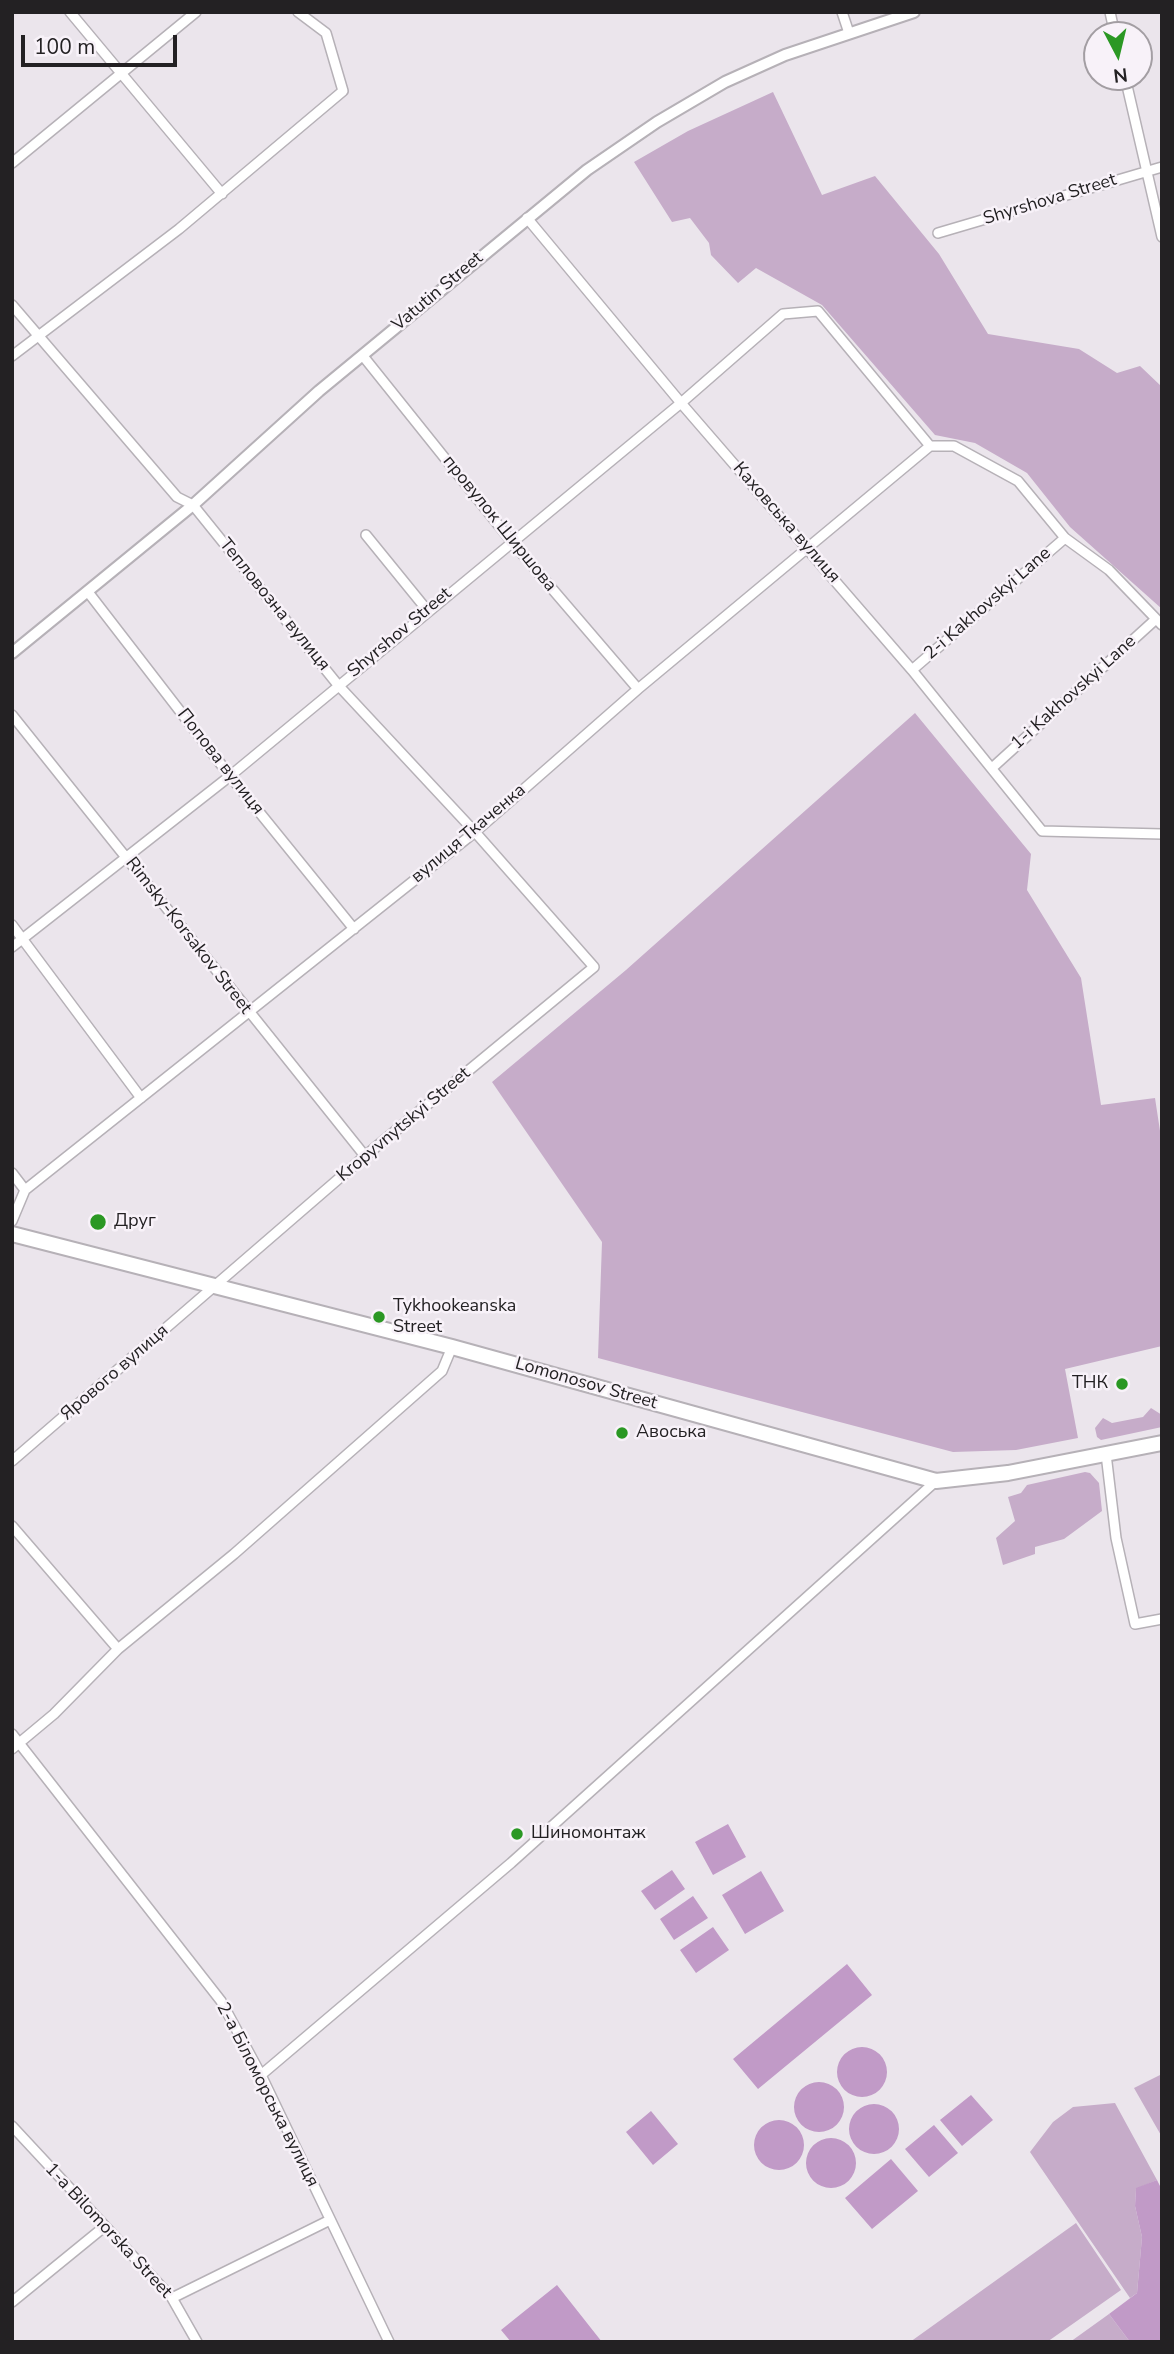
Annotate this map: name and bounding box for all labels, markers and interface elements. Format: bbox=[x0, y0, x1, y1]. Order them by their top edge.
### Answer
scale bar bbox=[24, 21, 180, 65]
north arrow bbox=[1083, 21, 1153, 91]
text: 100 m bbox=[34, 33, 95, 61]
text: N bbox=[1112, 61, 1129, 89]
street label: Shyrshova Street bbox=[981, 170, 1119, 230]
street label: Vatutin Street bbox=[388, 248, 488, 336]
street label: провулок Ширшова bbox=[437, 452, 561, 596]
street label: Каховська вулиця bbox=[728, 458, 844, 588]
street label: Тепловозна вулиця bbox=[214, 534, 334, 676]
street label: 2-i Kakhovskyi Lane bbox=[920, 543, 1056, 665]
street label: Shyrshov Street bbox=[344, 583, 456, 683]
street label: 1-i Kakhovskyi Lane bbox=[1007, 631, 1141, 755]
street label: Попова вулиця bbox=[172, 705, 268, 819]
street label: вулиця Ткаченка bbox=[407, 780, 531, 888]
street label: Rimsky-Korsakov Street bbox=[120, 853, 256, 1019]
street label: Kropyvnytskyi Street bbox=[333, 1063, 475, 1187]
place label: Друг bbox=[114, 1211, 156, 1233]
marker: Друг bbox=[88, 1212, 108, 1232]
place label: Tykhookeanska Street bbox=[393, 1296, 516, 1338]
marker: Tykhookeanska Street bbox=[371, 1309, 387, 1325]
street label: Ярового вулиця bbox=[57, 1320, 173, 1426]
street label: Lomonosov Street bbox=[512, 1353, 660, 1415]
place label: ТНК bbox=[1072, 1373, 1108, 1395]
marker: ТНК bbox=[1114, 1376, 1130, 1392]
place label: Авоська bbox=[636, 1422, 707, 1444]
marker: Авоська bbox=[614, 1425, 630, 1441]
place label: Шиномонтаж bbox=[531, 1823, 646, 1845]
marker: Шиномонтаж bbox=[509, 1826, 525, 1842]
street label: 2-а Біломорська вулиця bbox=[211, 1999, 323, 2191]
street label: 1-a Bilomorska Street bbox=[40, 2159, 176, 2303]

